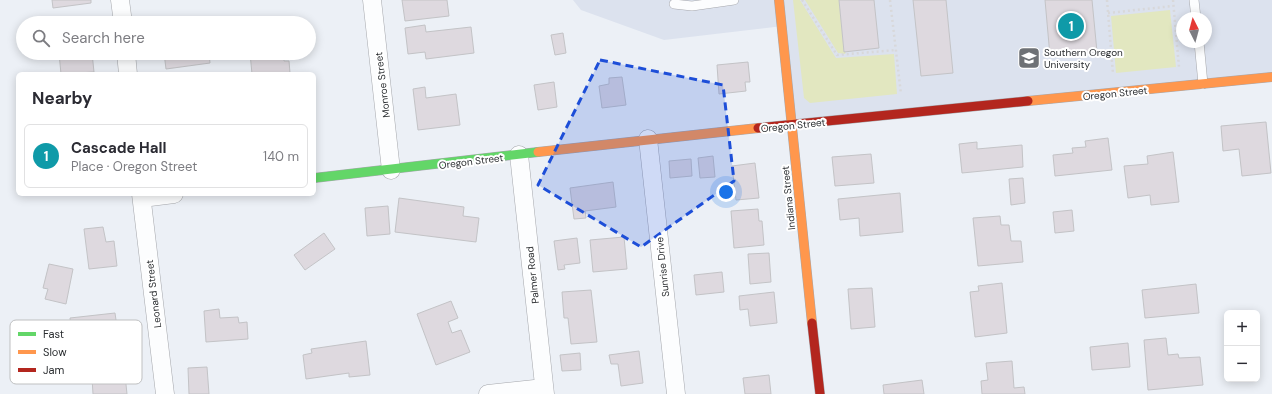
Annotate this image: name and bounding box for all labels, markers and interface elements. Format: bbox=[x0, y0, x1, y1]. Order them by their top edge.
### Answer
pin: 1 bbox=[1058, 11, 1084, 41]
north arrow bbox=[1176, 12, 1212, 48]
search box bbox=[16, 16, 316, 60]
icon: search bbox=[30, 27, 52, 49]
text: Search here bbox=[62, 28, 145, 48]
school or university icon: Southern Oregon University bbox=[1016, 45, 1042, 71]
place label: Southern Oregon University bbox=[1044, 46, 1123, 71]
street label: Monroe Street bbox=[372, 51, 393, 119]
street label: Oregon Street bbox=[1082, 84, 1148, 103]
text: Nearby bbox=[32, 87, 92, 109]
street label: Oregon Street bbox=[760, 116, 826, 135]
text: Cascade Hall bbox=[71, 138, 167, 158]
text: 1 bbox=[44, 148, 48, 165]
text: 140 m bbox=[263, 148, 299, 165]
street label: Oregon Street bbox=[438, 151, 504, 172]
text: Place · Oregon Street bbox=[71, 158, 197, 175]
street label: Indiana Street bbox=[779, 165, 798, 231]
your location bbox=[716, 182, 736, 202]
street label: Sunrise Drive bbox=[653, 236, 672, 298]
street label: Palmer Road bbox=[523, 246, 542, 304]
street label: Leonard Street bbox=[143, 259, 164, 329]
map controls bbox=[1224, 310, 1260, 382]
button: + bbox=[1224, 310, 1260, 346]
legend bbox=[10, 320, 142, 384]
text: Fast bbox=[43, 327, 64, 341]
text: Slow bbox=[43, 345, 67, 359]
button: − bbox=[1224, 346, 1260, 382]
text: Jam bbox=[43, 363, 64, 377]

